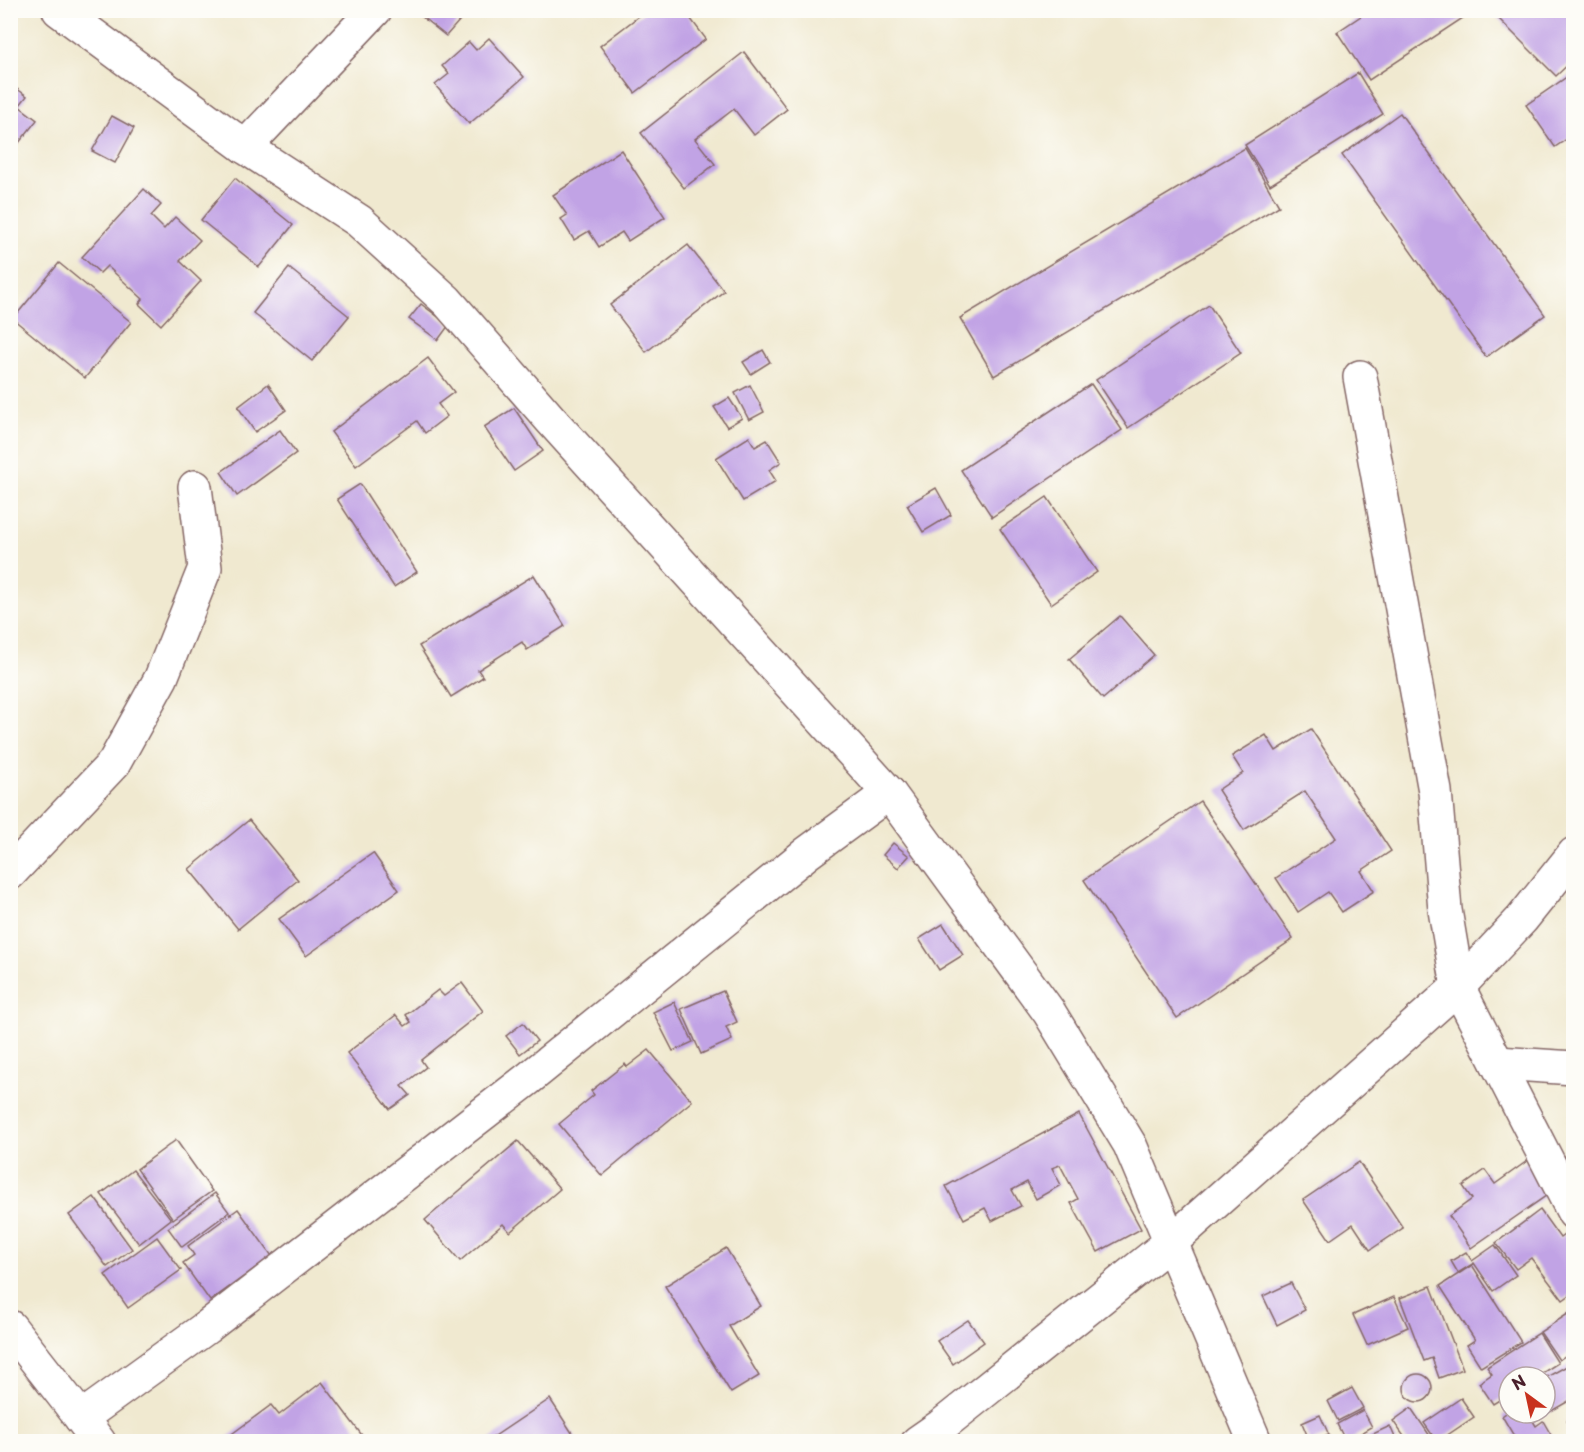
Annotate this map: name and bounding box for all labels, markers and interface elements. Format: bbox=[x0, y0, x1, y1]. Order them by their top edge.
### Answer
north arrow bbox=[1497, 1365, 1557, 1425]
text: N bbox=[1506, 1368, 1530, 1395]

